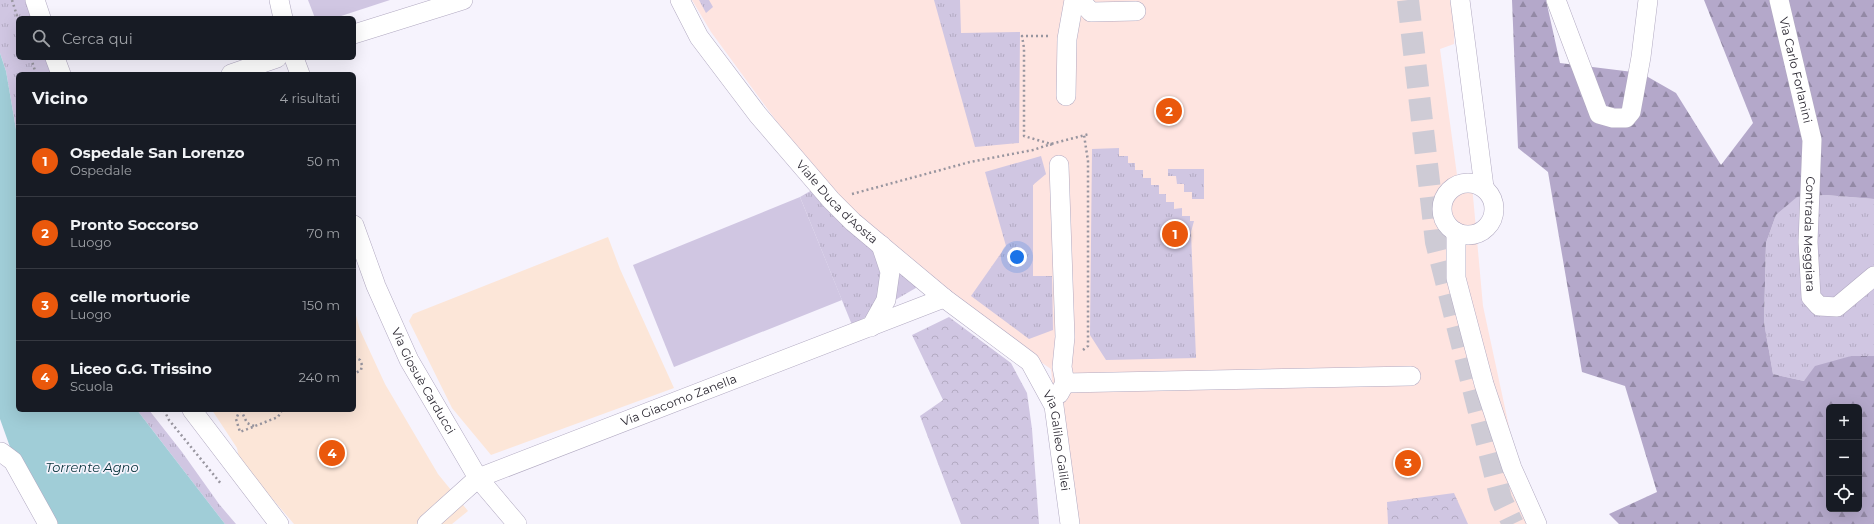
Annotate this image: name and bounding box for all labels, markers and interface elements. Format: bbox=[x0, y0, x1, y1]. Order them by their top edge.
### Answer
street label: Via Carlo Forlanini bbox=[1776, 15, 1816, 125]
search box bbox=[16, 16, 356, 60]
icon: search bbox=[30, 27, 52, 49]
text: Cerca qui bbox=[62, 29, 133, 48]
text: Vicino bbox=[32, 88, 88, 108]
text: 4 risultati bbox=[279, 90, 340, 106]
pin: 2 bbox=[1156, 96, 1182, 126]
text: Ospedale San Lorenzo bbox=[70, 143, 245, 162]
text: 1 bbox=[42, 153, 48, 169]
text: 50 m bbox=[307, 153, 340, 169]
street label: Viale Duca d'Aosta bbox=[793, 157, 881, 247]
text: Ospedale bbox=[70, 162, 132, 178]
street label: Contrada Meggiara bbox=[1801, 176, 1819, 292]
text: Pronto Soccorso bbox=[70, 215, 199, 234]
pin: 1 bbox=[1162, 219, 1188, 249]
text: 2 bbox=[41, 225, 49, 241]
text: 70 m bbox=[307, 225, 340, 241]
text: Luogo bbox=[70, 234, 112, 250]
your location bbox=[1007, 247, 1027, 267]
text: celle mortuorie bbox=[70, 287, 190, 306]
text: 3 bbox=[41, 297, 49, 313]
text: 150 m bbox=[302, 297, 340, 313]
text: Luogo bbox=[70, 306, 112, 322]
street label: Via Giosuè Carducci bbox=[389, 325, 459, 437]
text: Liceo G.G. Trissino bbox=[70, 359, 212, 378]
text: 4 bbox=[41, 369, 49, 385]
text: 240 m bbox=[299, 369, 340, 385]
street label: Via Giacomo Zanella bbox=[619, 371, 739, 429]
text: Scuola bbox=[70, 378, 113, 394]
street label: Via Galileo Galilei bbox=[1040, 388, 1073, 492]
map controls bbox=[1826, 404, 1862, 512]
button: + bbox=[1826, 404, 1862, 440]
pin: 4 bbox=[319, 438, 345, 468]
button: − bbox=[1826, 440, 1862, 476]
pin: 3 bbox=[1395, 448, 1421, 478]
water label: Torrente Agno bbox=[45, 459, 139, 475]
button: locate bbox=[1826, 476, 1862, 512]

